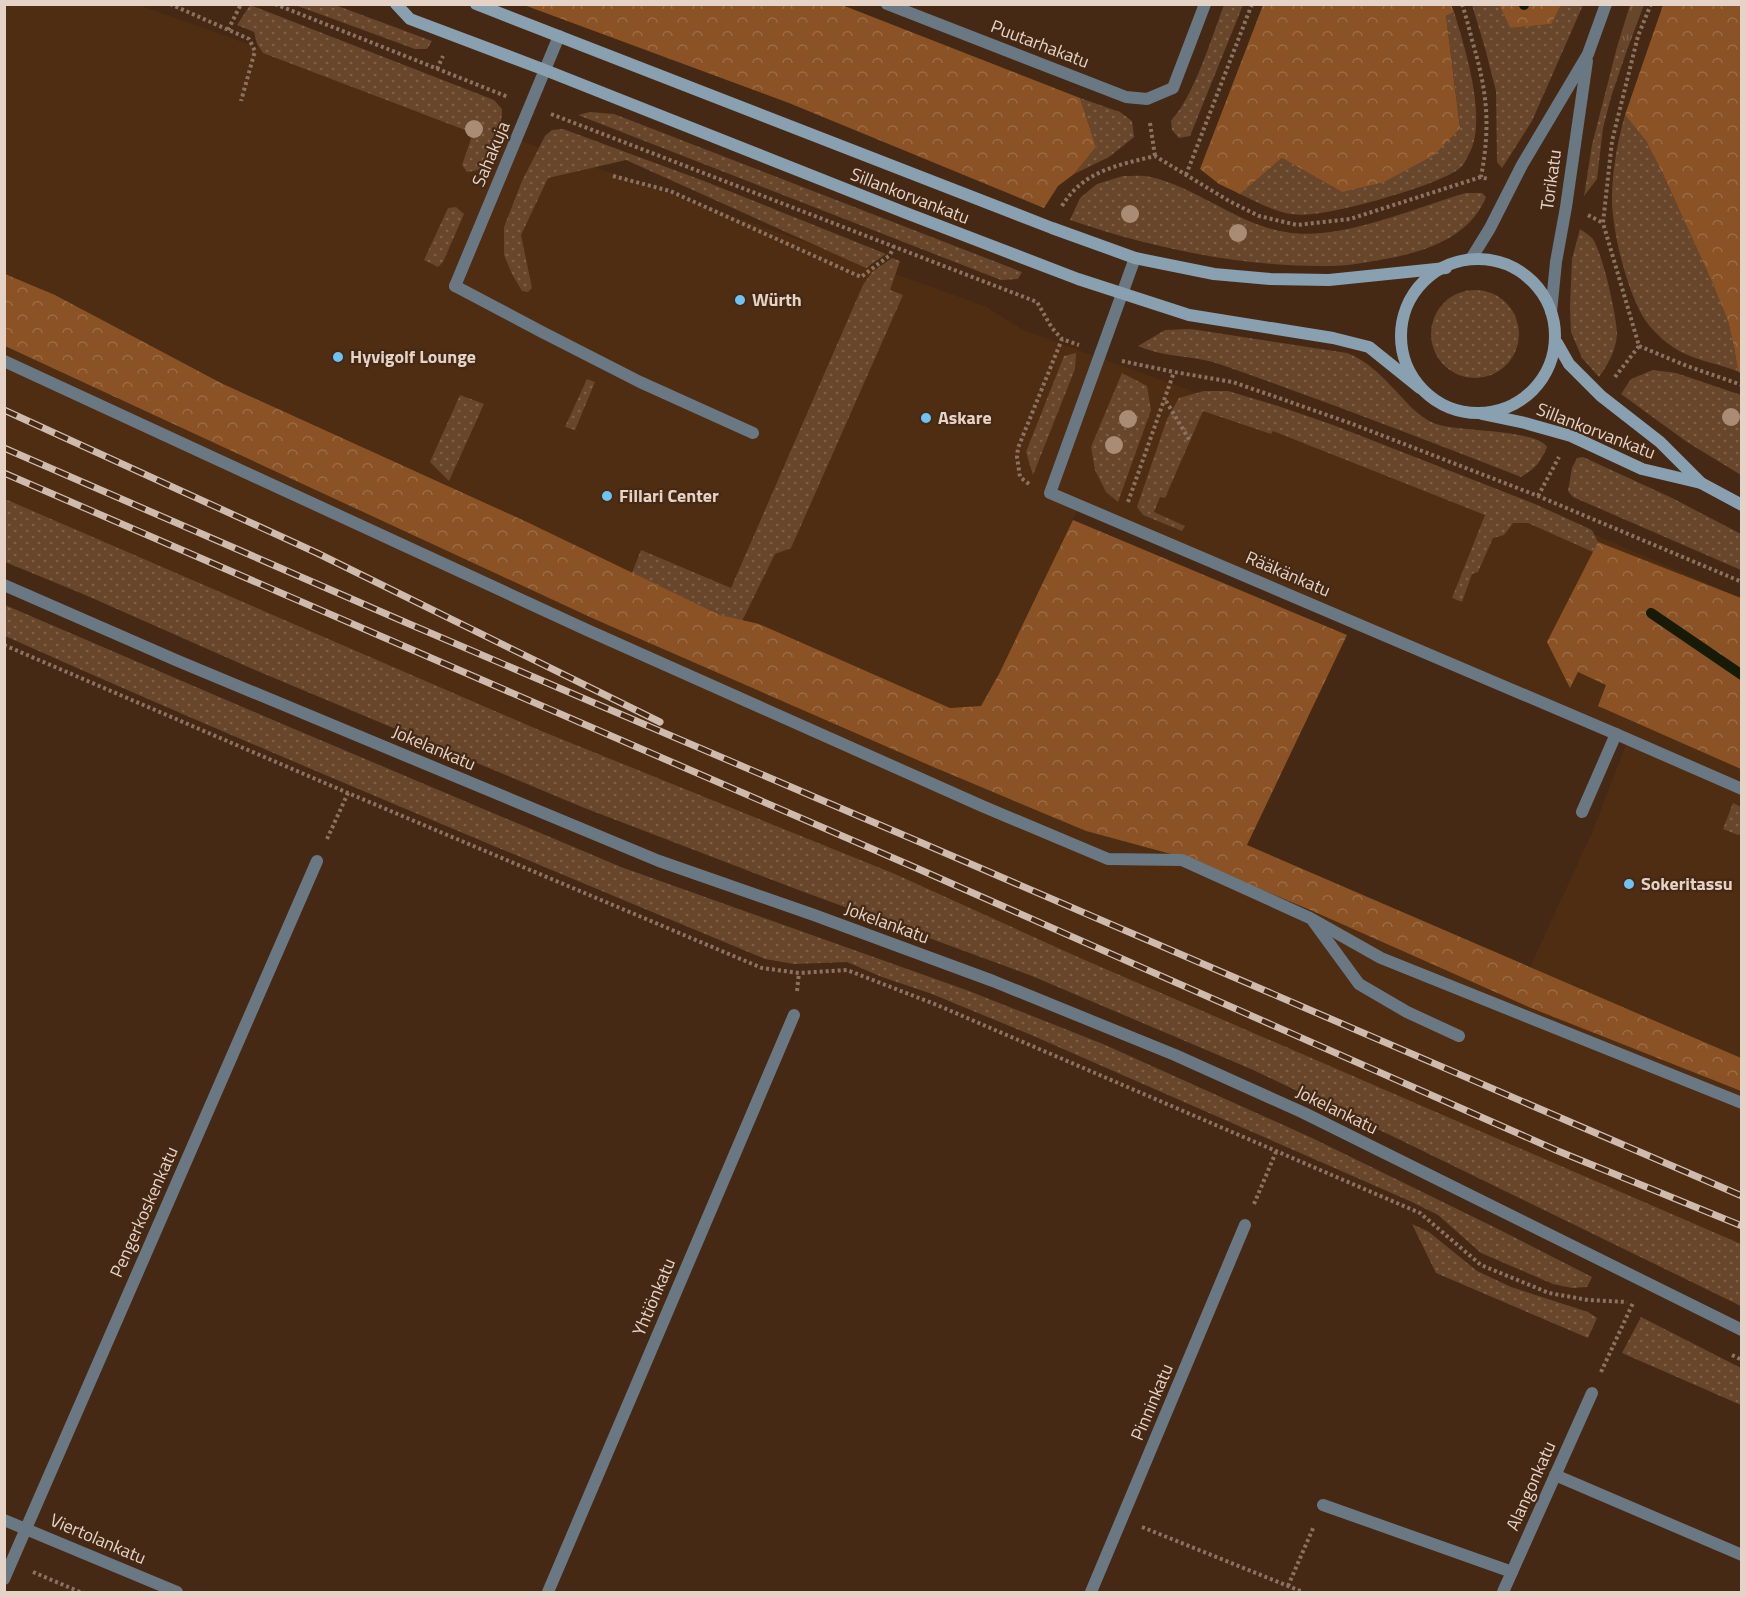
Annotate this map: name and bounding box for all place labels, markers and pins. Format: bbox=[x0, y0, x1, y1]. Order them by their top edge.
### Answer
place label: Würth bbox=[752, 286, 802, 313]
marker: Würth bbox=[733, 293, 747, 307]
place label: Hyvigolf Lounge bbox=[350, 343, 476, 370]
marker: Hyvigolf Lounge bbox=[331, 350, 345, 364]
place label: Askare bbox=[938, 404, 992, 431]
marker: Askare bbox=[919, 411, 933, 425]
place label: Fillari Center bbox=[619, 482, 719, 509]
marker: Fillari Center bbox=[600, 489, 614, 503]
place label: Sokeritassu bbox=[1641, 870, 1733, 897]
marker: Sokeritassu bbox=[1622, 877, 1636, 891]

